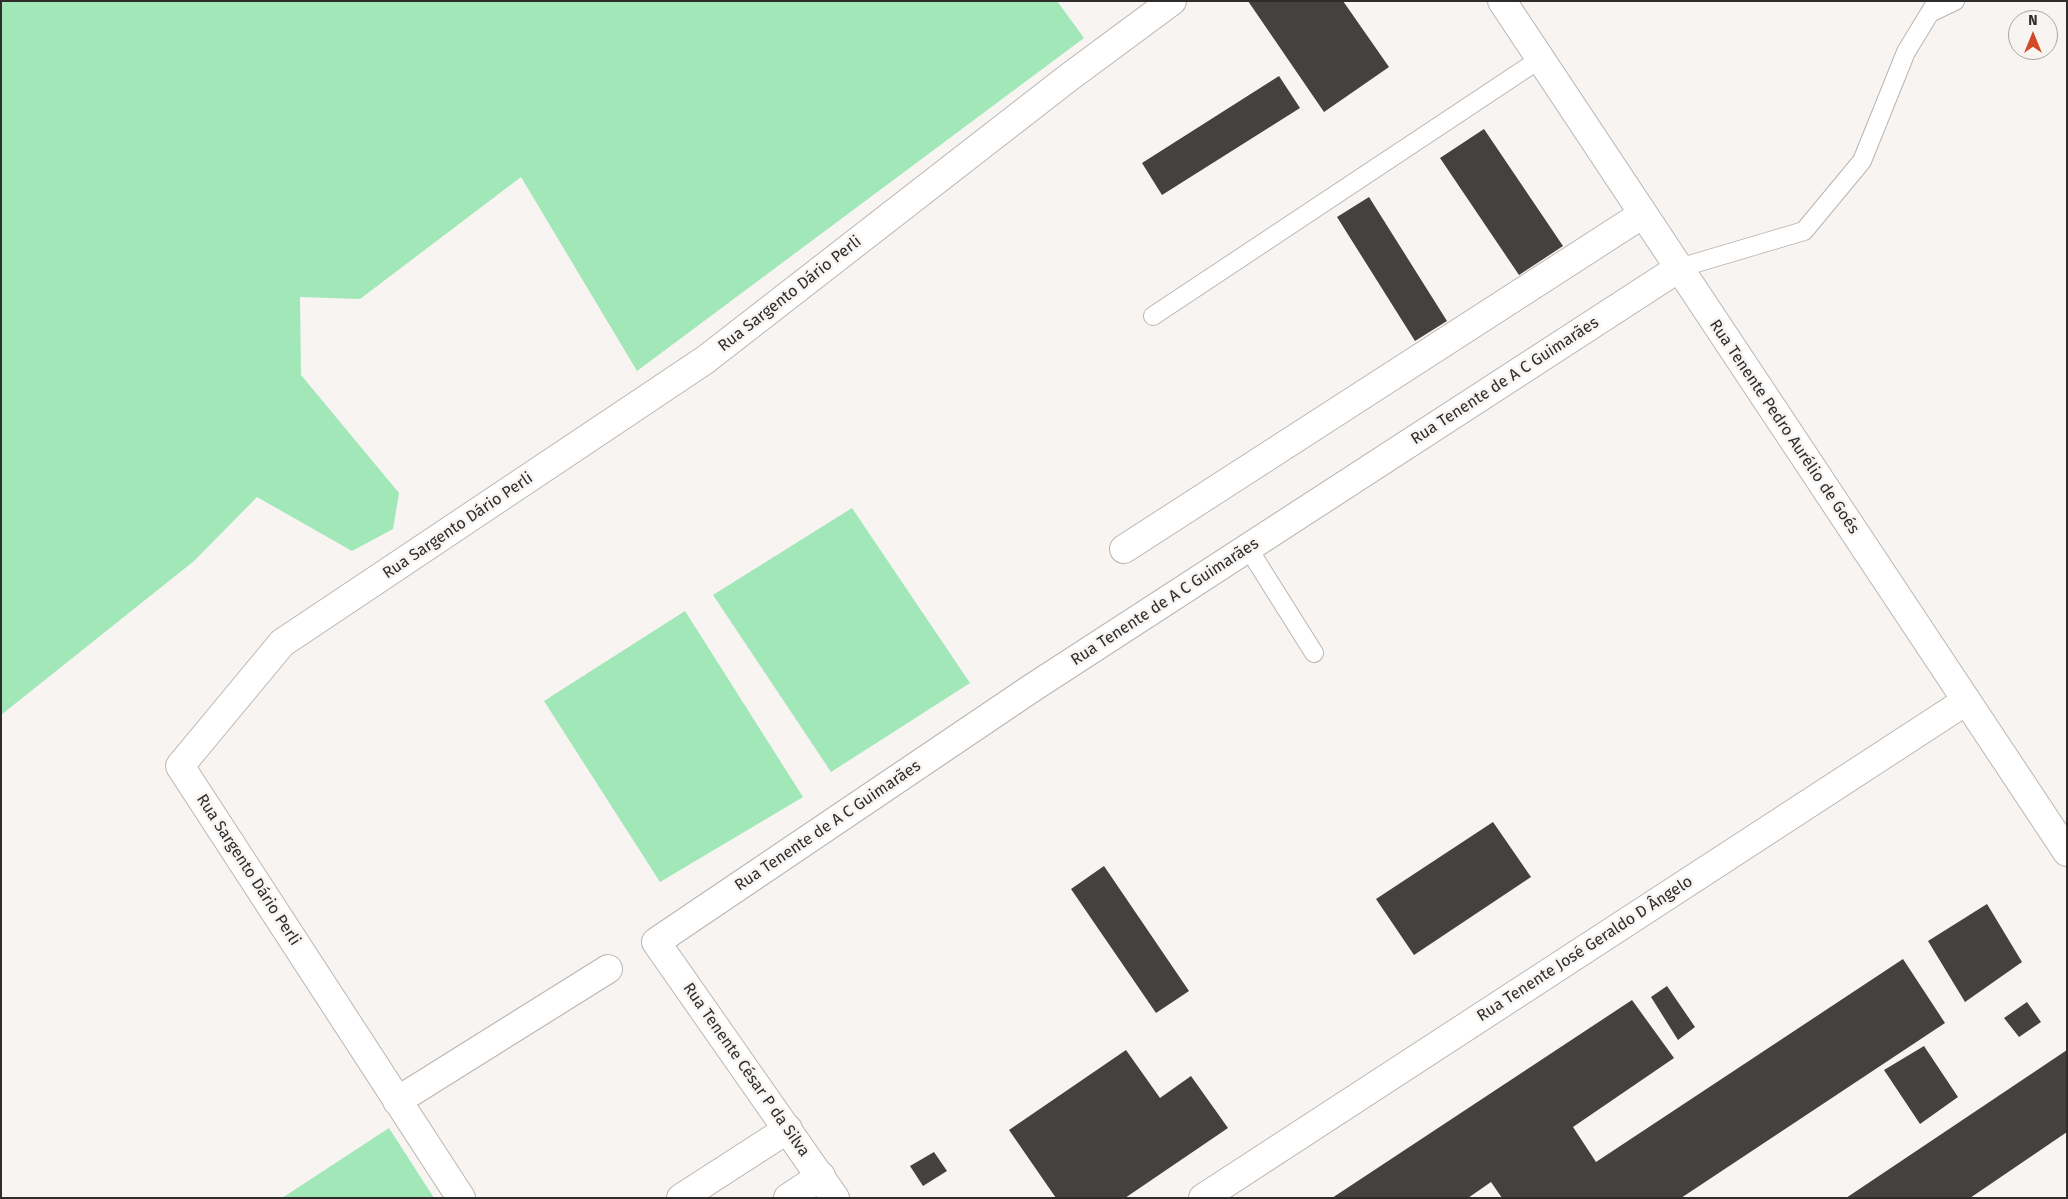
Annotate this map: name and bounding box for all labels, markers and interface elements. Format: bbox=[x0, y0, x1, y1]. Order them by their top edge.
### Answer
north arrow bbox=[2008, 10, 2058, 60]
text: N bbox=[2028, 12, 2038, 29]
street label: Rua Sargento Dário Perli bbox=[715, 232, 865, 356]
street label: Rua Tenente de A C Guimarães bbox=[1408, 313, 1602, 449]
street label: Rua Tenente Pedro Aurélio de Goés bbox=[1705, 316, 1863, 538]
street label: Rua Sargento Dário Perli bbox=[379, 469, 537, 583]
street label: Rua Tenente de A C Guimarães bbox=[1068, 534, 1262, 670]
street label: Rua Tenente de A C Guimarães bbox=[731, 757, 925, 895]
street label: Rua Sargento Dário Perli bbox=[192, 791, 304, 949]
street label: Rua Tenente José Geraldo D Ângelo bbox=[1474, 872, 1696, 1026]
street label: Rua Tenente César P da Silva bbox=[679, 979, 813, 1161]

